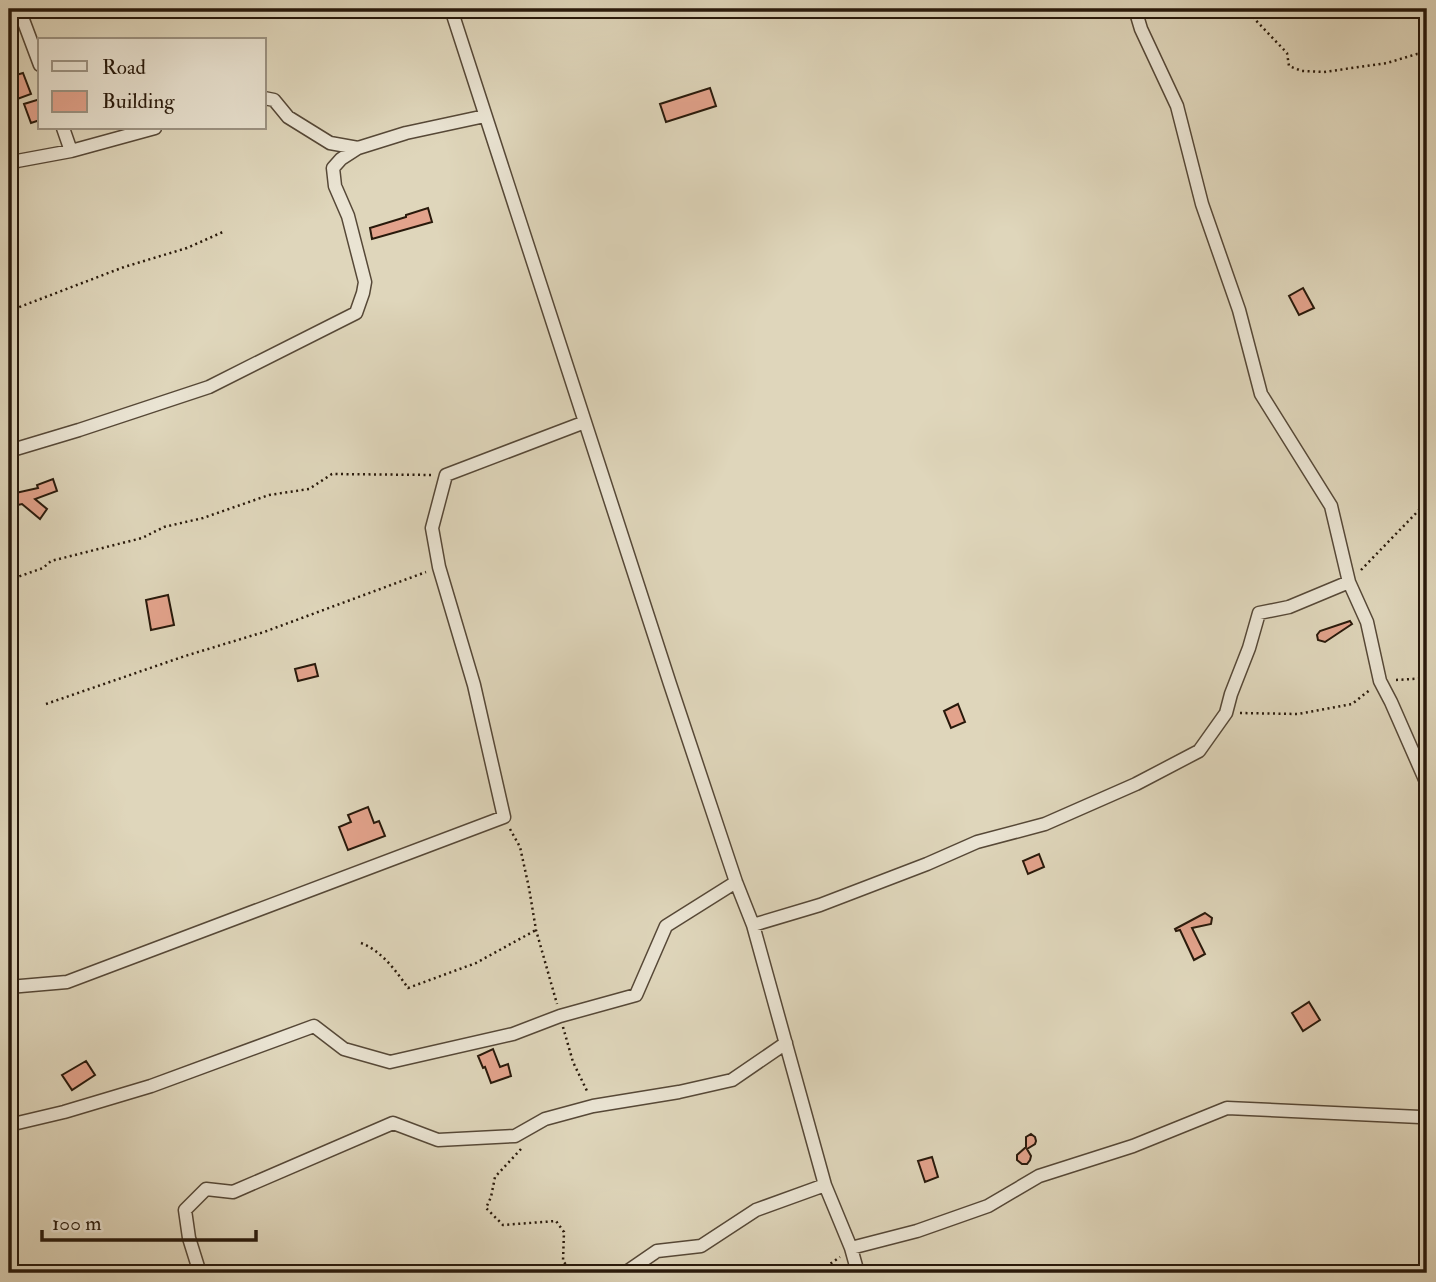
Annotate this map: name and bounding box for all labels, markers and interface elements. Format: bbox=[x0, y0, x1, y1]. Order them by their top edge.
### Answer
legend bbox=[38, 38, 266, 130]
text: Road bbox=[102, 54, 147, 81]
text: Building bbox=[102, 88, 175, 115]
scale bar bbox=[42, 1198, 256, 1242]
text: 100 m bbox=[52, 1210, 102, 1237]

